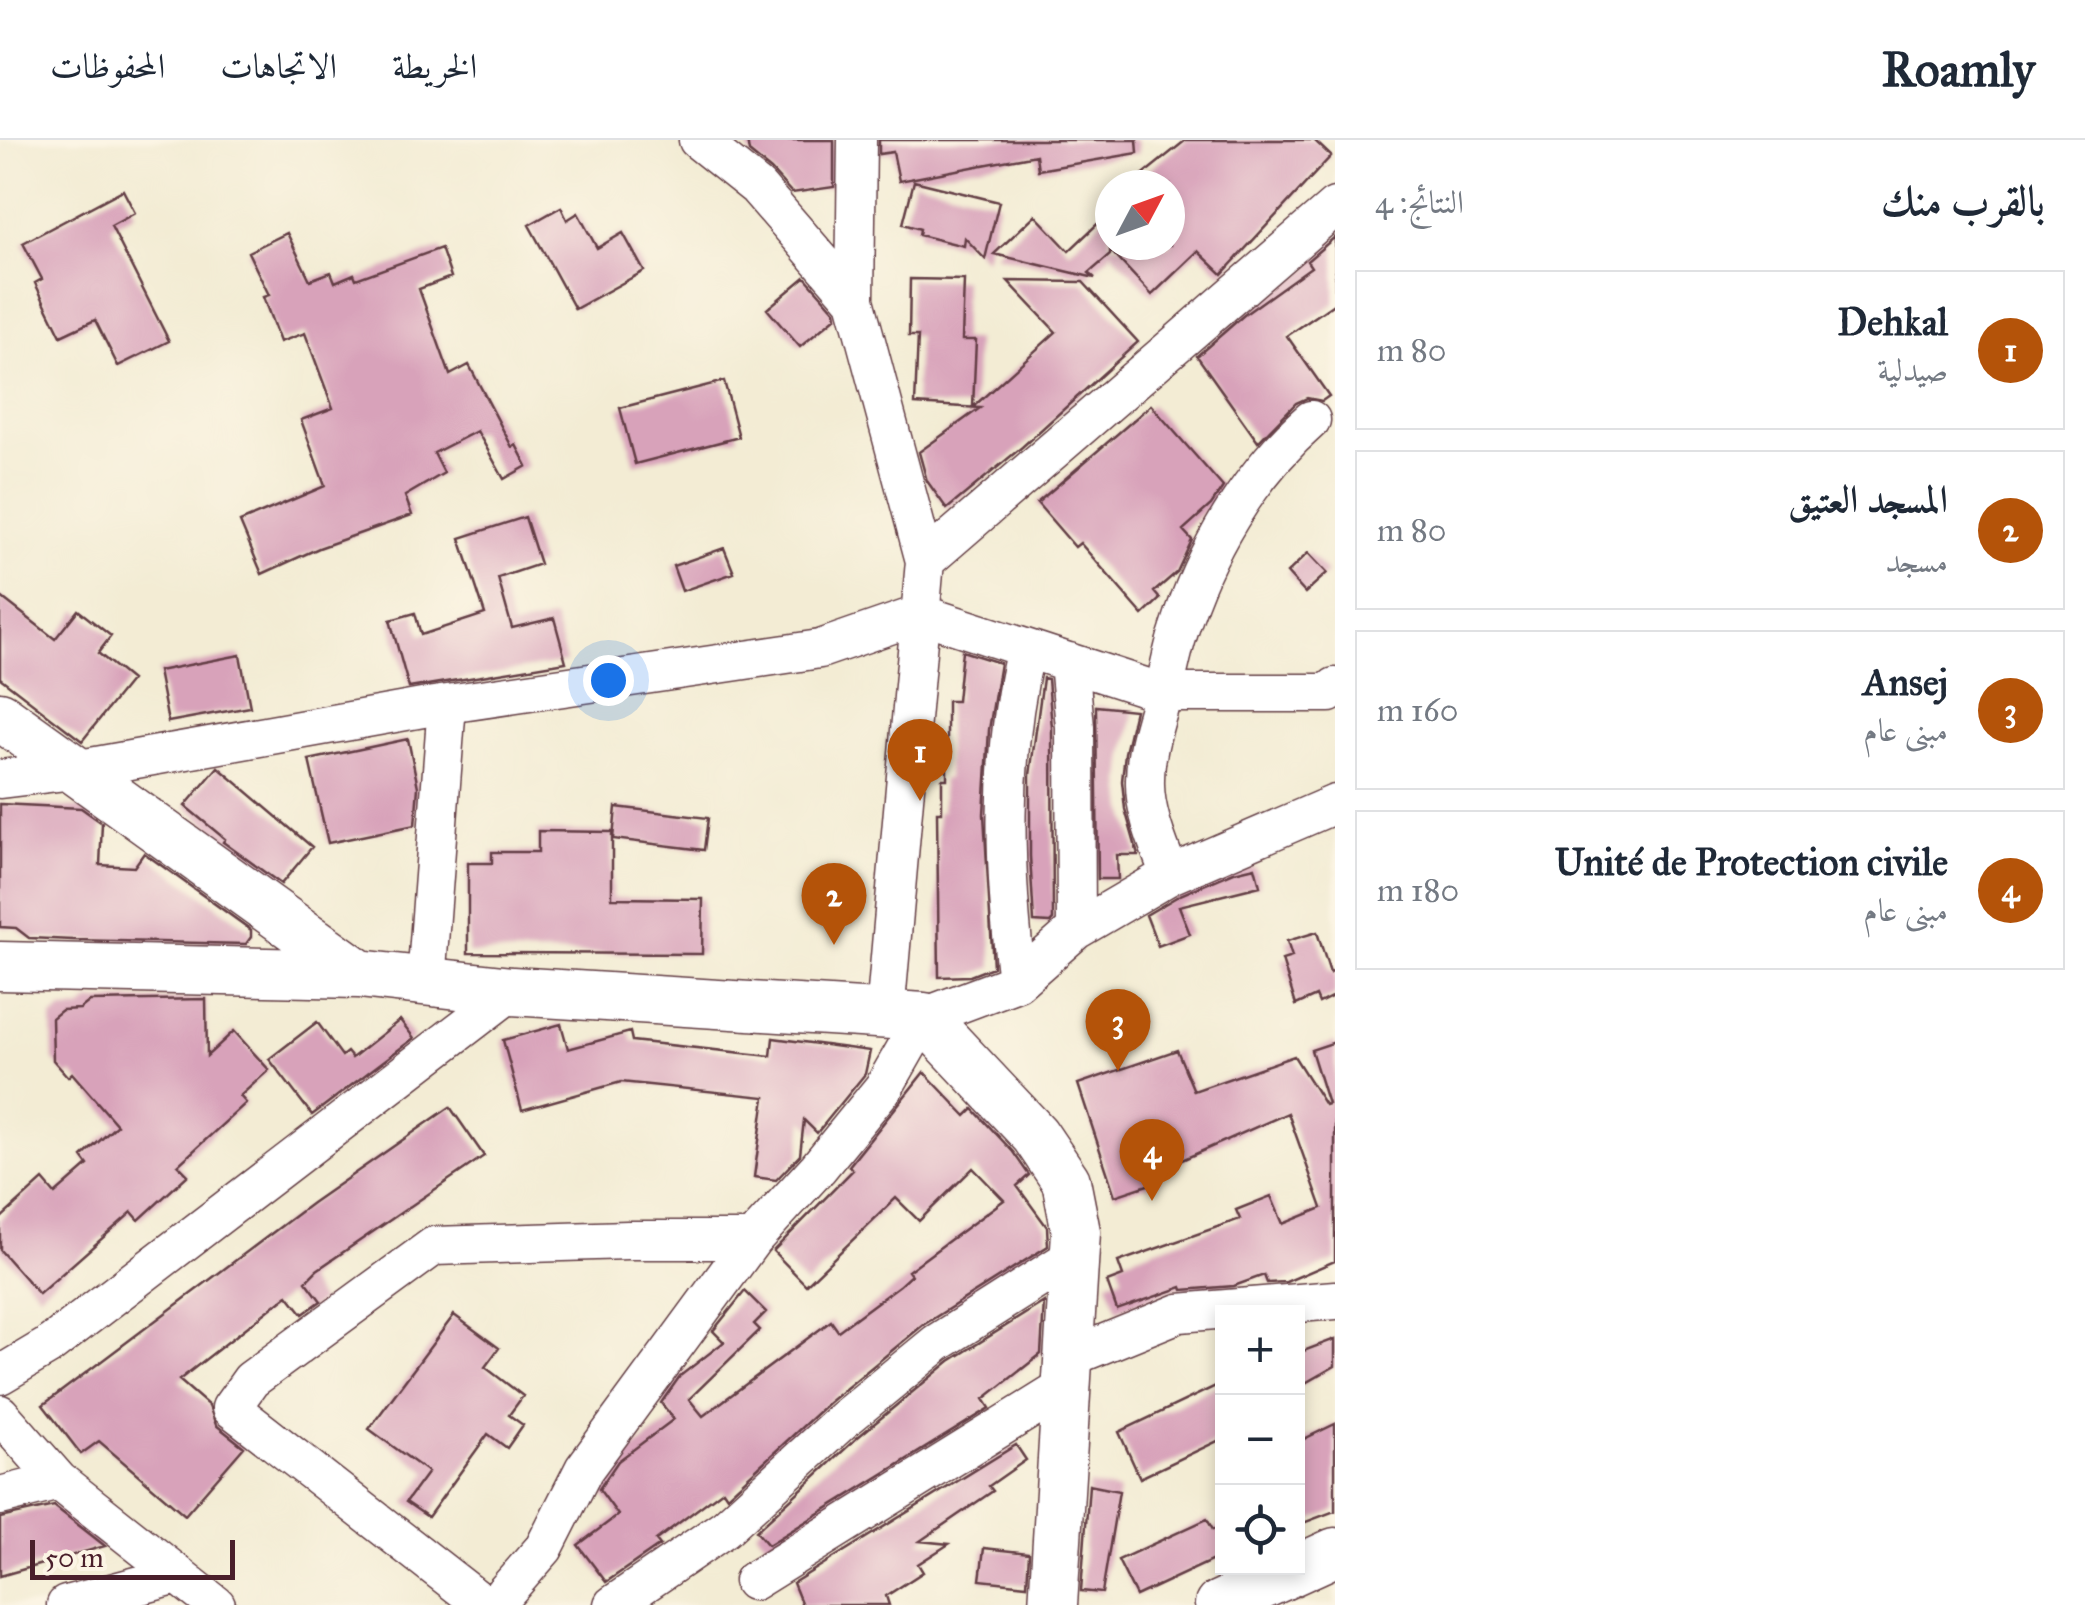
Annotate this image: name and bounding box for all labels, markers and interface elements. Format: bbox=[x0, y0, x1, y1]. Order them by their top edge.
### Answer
text: Roamly bbox=[1882, 40, 2035, 99]
text: المحفوظات bbox=[50, 45, 165, 88]
text: الاتجاهات bbox=[220, 45, 337, 88]
text: الخريطة bbox=[392, 45, 477, 88]
north arrow bbox=[1095, 170, 1185, 260]
text: بالقرب منك bbox=[1881, 175, 2045, 227]
text: النتائج: 4 bbox=[1375, 183, 1464, 222]
text: Dehkal bbox=[1837, 299, 1948, 345]
text: 80 m bbox=[1377, 331, 1446, 370]
text: 1 bbox=[2004, 331, 2017, 370]
text: صيدلية bbox=[1877, 351, 1948, 390]
text: المسجد العتيق bbox=[1788, 476, 1948, 522]
text: 80 m bbox=[1377, 511, 1446, 550]
text: 2 bbox=[2003, 511, 2018, 550]
text: مسجد bbox=[1885, 542, 1948, 581]
your location bbox=[583, 655, 634, 706]
text: Ansej bbox=[1863, 659, 1948, 705]
text: 160 m bbox=[1377, 691, 1458, 730]
text: 3 bbox=[2004, 691, 2017, 730]
text: مبنى عام bbox=[1863, 711, 1948, 750]
pin: 1 bbox=[888, 718, 952, 801]
text: Unité de Protection civile bbox=[1554, 839, 1948, 885]
pin: 2 bbox=[802, 862, 866, 945]
text: 180 m bbox=[1377, 871, 1459, 910]
text: 4 bbox=[2002, 871, 2019, 910]
text: مبنى عام bbox=[1863, 891, 1948, 930]
pin: 3 bbox=[1086, 988, 1150, 1071]
pin: 4 bbox=[1120, 1118, 1184, 1201]
map controls bbox=[1215, 1305, 1305, 1575]
button: + bbox=[1215, 1305, 1305, 1395]
button: − bbox=[1215, 1395, 1305, 1485]
button: locate bbox=[1215, 1485, 1305, 1575]
scale bar bbox=[30, 1535, 235, 1580]
text: 50 m bbox=[45, 1540, 104, 1575]

